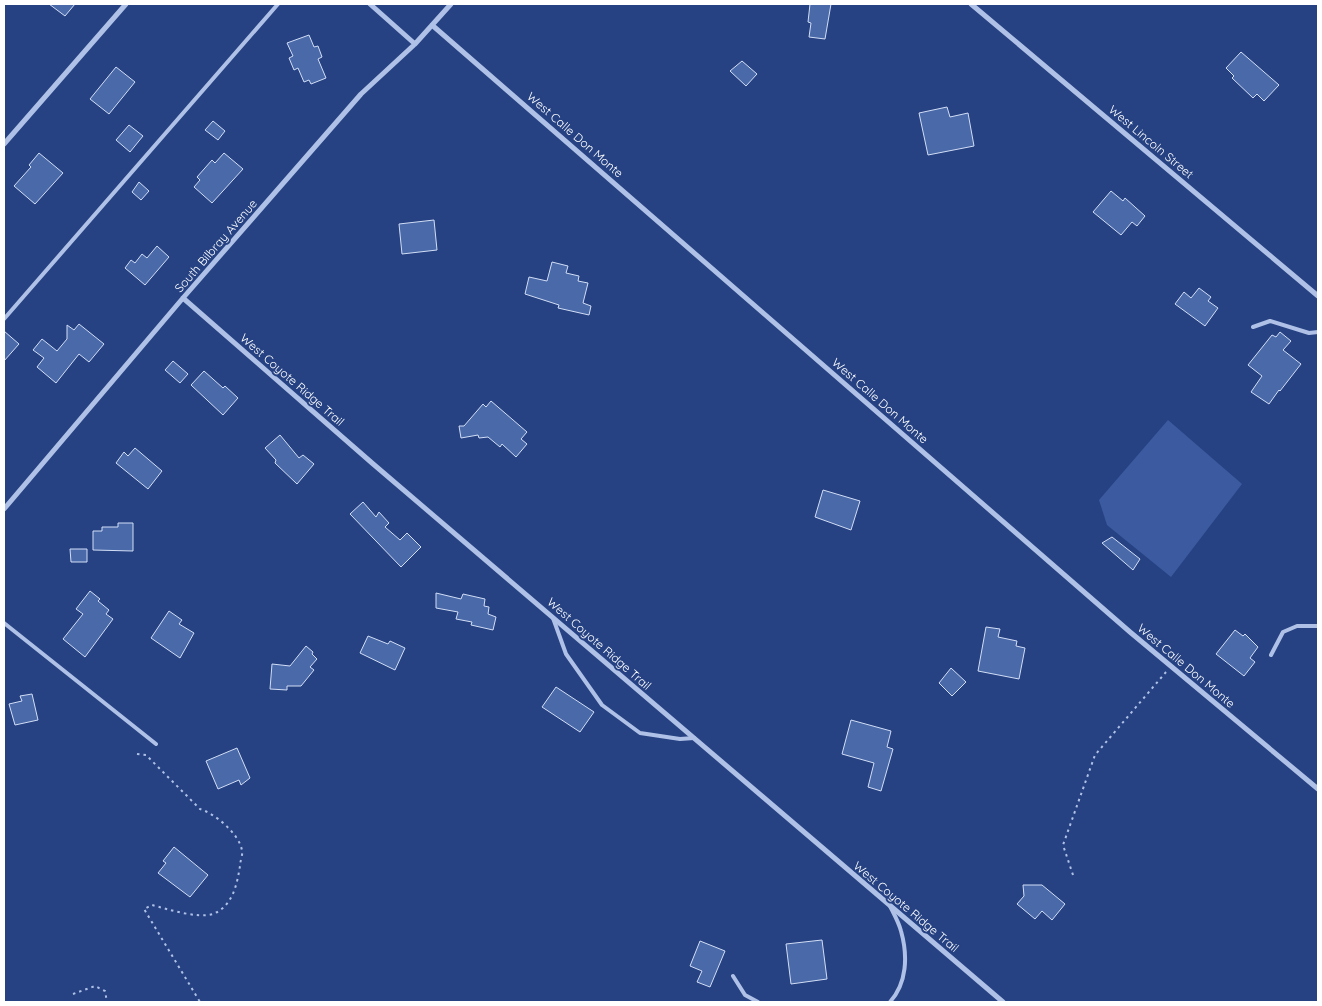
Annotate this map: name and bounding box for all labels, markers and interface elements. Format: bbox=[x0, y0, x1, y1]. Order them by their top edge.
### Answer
street label: West Calle Don Monte bbox=[524, 89, 627, 181]
street label: West Lincoln Street bbox=[1106, 102, 1197, 182]
street label: South Bilbray Avenue bbox=[171, 196, 260, 295]
street label: West Coyote Ridge Trail bbox=[237, 330, 347, 429]
street label: West Calle Don Monte bbox=[829, 355, 932, 447]
street label: West Coyote Ridge Trail bbox=[544, 594, 654, 693]
street label: West Calle Don Monte bbox=[1134, 620, 1238, 711]
street label: West Coyote Ridge Trail bbox=[851, 858, 962, 955]

